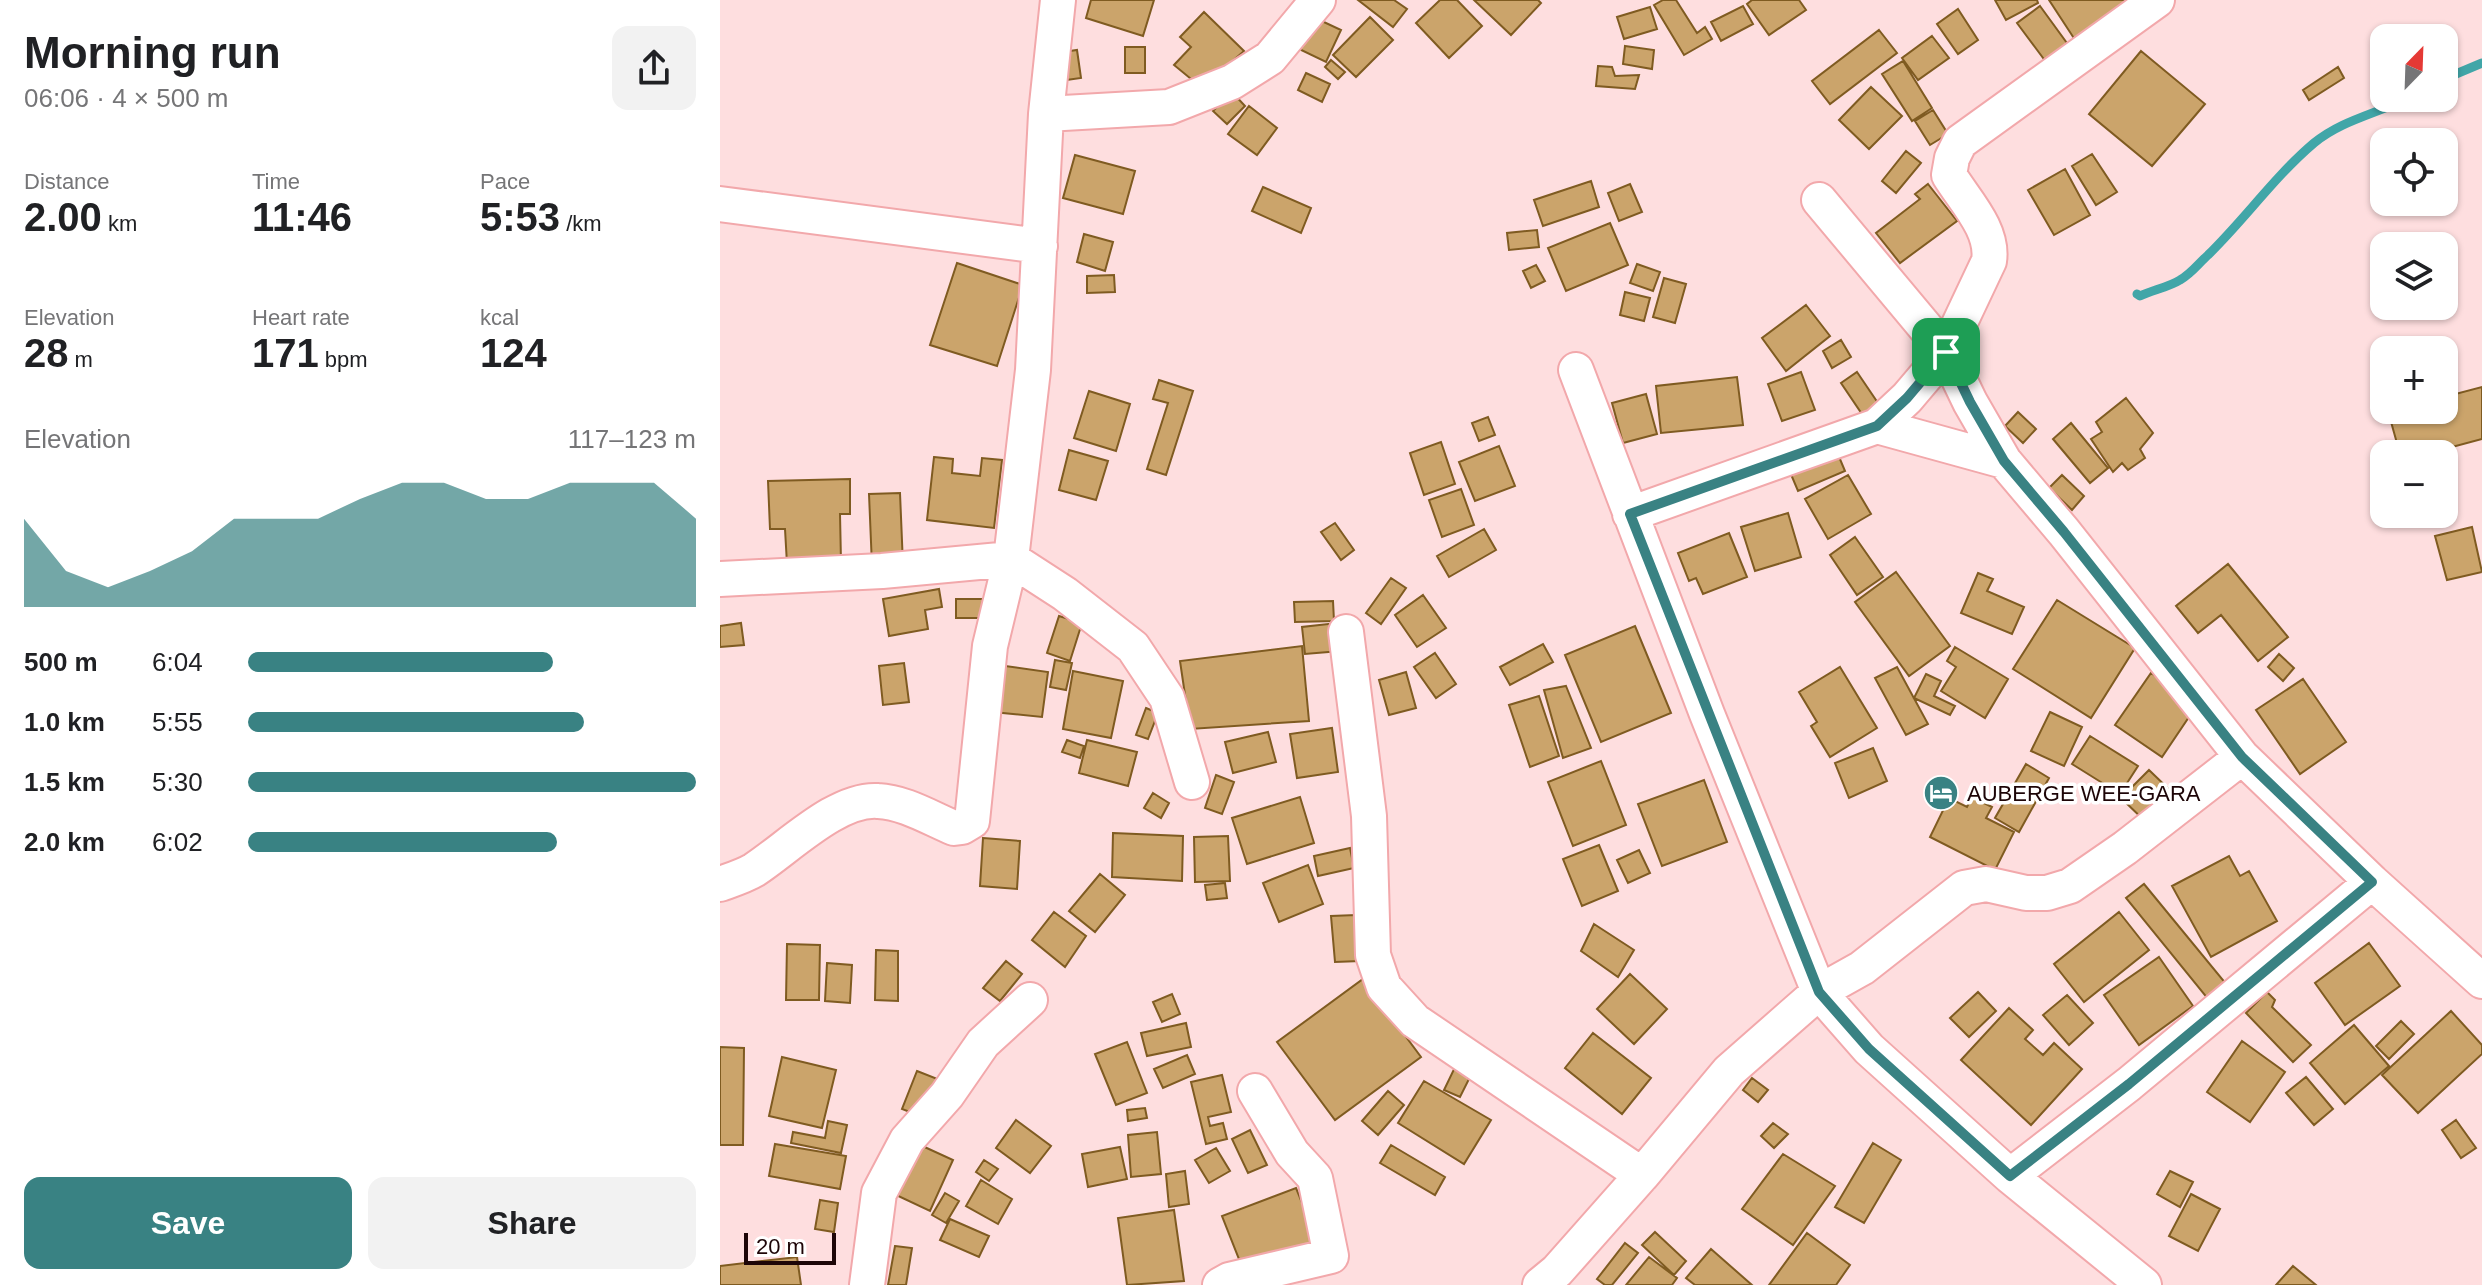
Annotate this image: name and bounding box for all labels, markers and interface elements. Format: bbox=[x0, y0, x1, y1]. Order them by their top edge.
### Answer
north arrow bbox=[2370, 24, 2458, 112]
map controls bbox=[2370, 24, 2458, 528]
button: share bbox=[612, 26, 696, 110]
text: Morning run bbox=[24, 28, 281, 77]
text: 06:06 · 4 × 500 m bbox=[24, 83, 229, 113]
button: locate bbox=[2370, 128, 2458, 216]
text: Distance bbox=[24, 169, 110, 194]
text: Time bbox=[252, 169, 300, 194]
text: Pace bbox=[480, 169, 530, 194]
text: 2.00 bbox=[24, 195, 102, 239]
text: 11:46 bbox=[252, 195, 352, 239]
text: 5:53 bbox=[480, 195, 560, 239]
text: km bbox=[102, 211, 137, 236]
text: /km bbox=[560, 211, 602, 236]
button: layers bbox=[2370, 232, 2458, 320]
text: Elevation bbox=[24, 305, 115, 330]
text: Heart rate bbox=[252, 305, 350, 330]
text: kcal bbox=[480, 305, 519, 330]
pin bbox=[1912, 318, 1980, 386]
icon: arrive bbox=[1924, 330, 1968, 374]
text: 28 bbox=[24, 331, 69, 375]
text: 171 bbox=[252, 331, 319, 375]
text: 124 bbox=[480, 331, 547, 375]
button: + bbox=[2370, 336, 2458, 424]
text: m bbox=[69, 347, 93, 372]
text: bpm bbox=[319, 347, 368, 372]
text: Elevation bbox=[24, 424, 131, 454]
text: 117–123 m bbox=[568, 424, 696, 454]
button: − bbox=[2370, 440, 2458, 528]
text: 500 m bbox=[24, 647, 98, 677]
text: 6:04 bbox=[152, 647, 203, 677]
text: 1.0 km bbox=[24, 707, 105, 737]
text: 5:55 bbox=[152, 707, 203, 737]
text: 1.5 km bbox=[24, 767, 105, 797]
text: 5:30 bbox=[152, 767, 203, 797]
hotel icon: AUBERGE WEE-GARA bbox=[1922, 774, 1960, 812]
place label: AUBERGE WEE-GARA bbox=[1967, 781, 2201, 806]
text: 2.0 km bbox=[24, 827, 105, 857]
text: 6:02 bbox=[152, 827, 203, 857]
button: Save bbox=[24, 1177, 352, 1269]
button: Share bbox=[368, 1177, 696, 1269]
scale bar bbox=[744, 1229, 836, 1265]
text: 20 m bbox=[756, 1234, 805, 1259]

